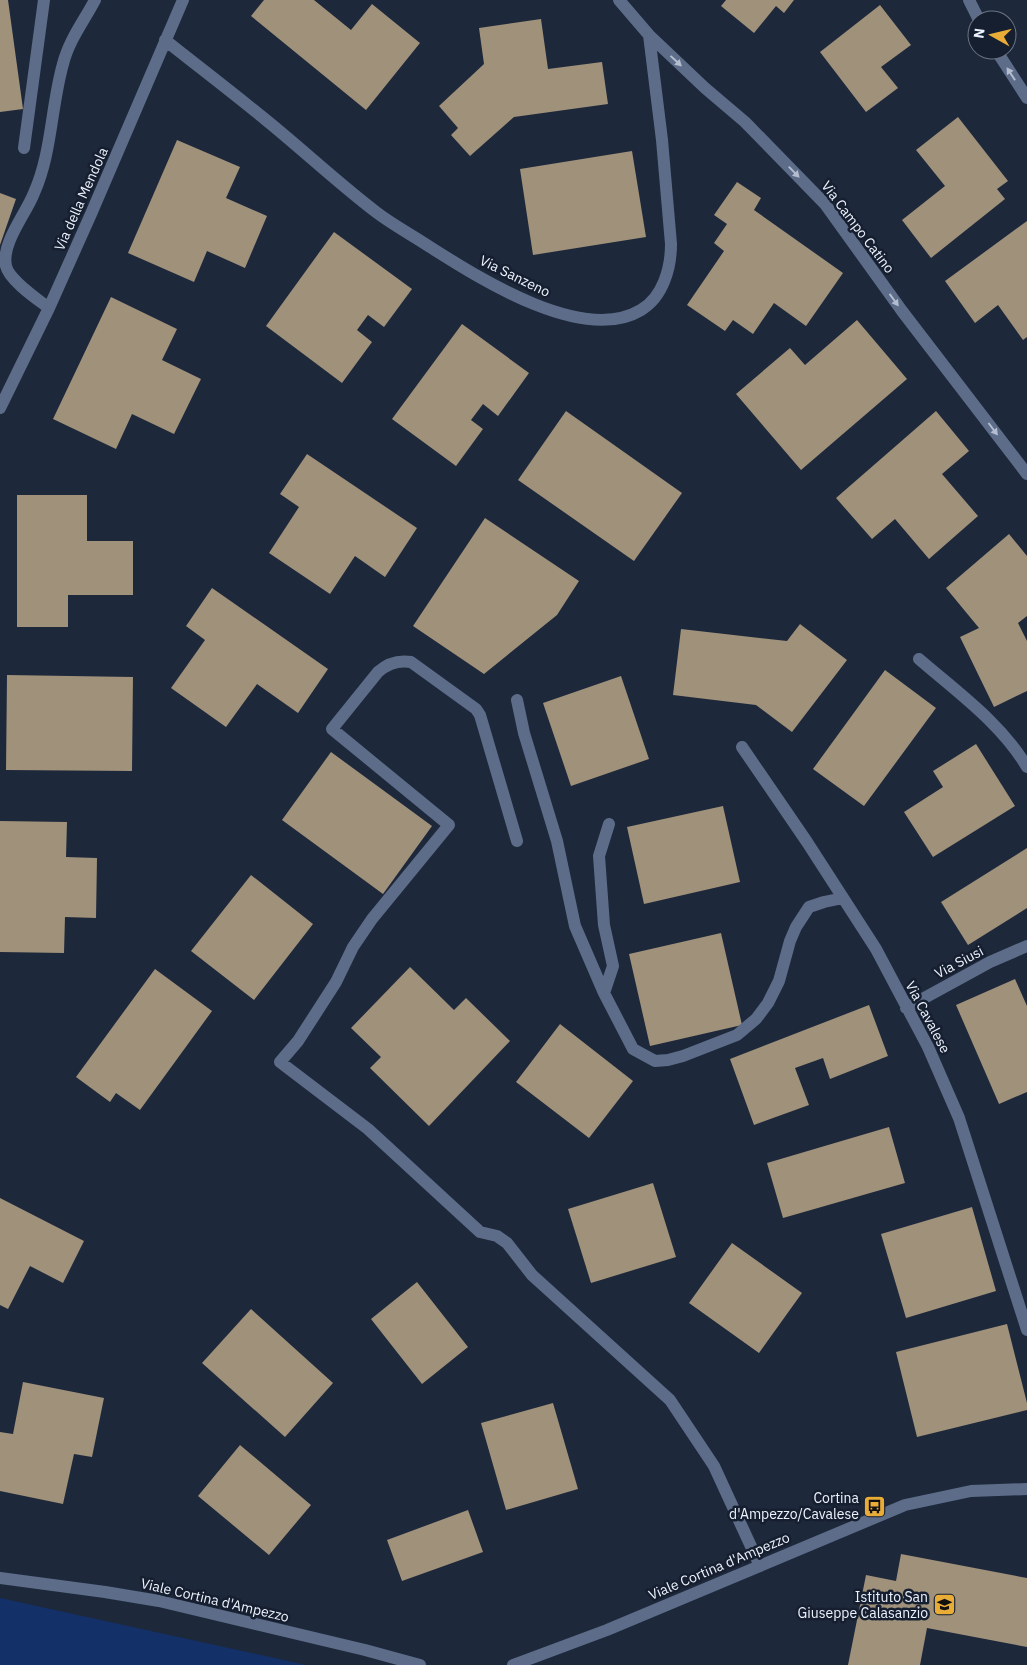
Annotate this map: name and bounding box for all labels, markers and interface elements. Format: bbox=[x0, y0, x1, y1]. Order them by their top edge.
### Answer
north arrow bbox=[967, 10, 1017, 60]
text: N bbox=[970, 27, 989, 39]
one-way arrow bbox=[670, 55, 682, 67]
one-way arrow bbox=[1007, 67, 1016, 81]
street label: Via della Mendola bbox=[50, 144, 112, 253]
one-way arrow bbox=[788, 166, 800, 178]
street label: Via Campo Catino bbox=[817, 177, 899, 277]
street label: Via Sanzeno bbox=[477, 251, 553, 301]
one-way arrow bbox=[889, 293, 899, 307]
one-way arrow bbox=[987, 422, 998, 435]
street label: Via Siusi bbox=[932, 942, 986, 982]
street label: Via Cavalese bbox=[901, 978, 955, 1056]
place label: Cortina d'Ampezzo/Cavalese bbox=[729, 1489, 860, 1523]
bus stop icon: Cortina d'Ampezzo/Cavalese bbox=[863, 1494, 887, 1518]
street label: Viale Cortina d'Ampezzo bbox=[646, 1528, 792, 1604]
street label: Viale Cortina d'Ampezzo bbox=[139, 1574, 291, 1626]
place label: Istituto San Giuseppe Calasanzio bbox=[798, 1588, 928, 1622]
school or university icon: Istituto San Giuseppe Calasanzio bbox=[932, 1593, 956, 1617]

